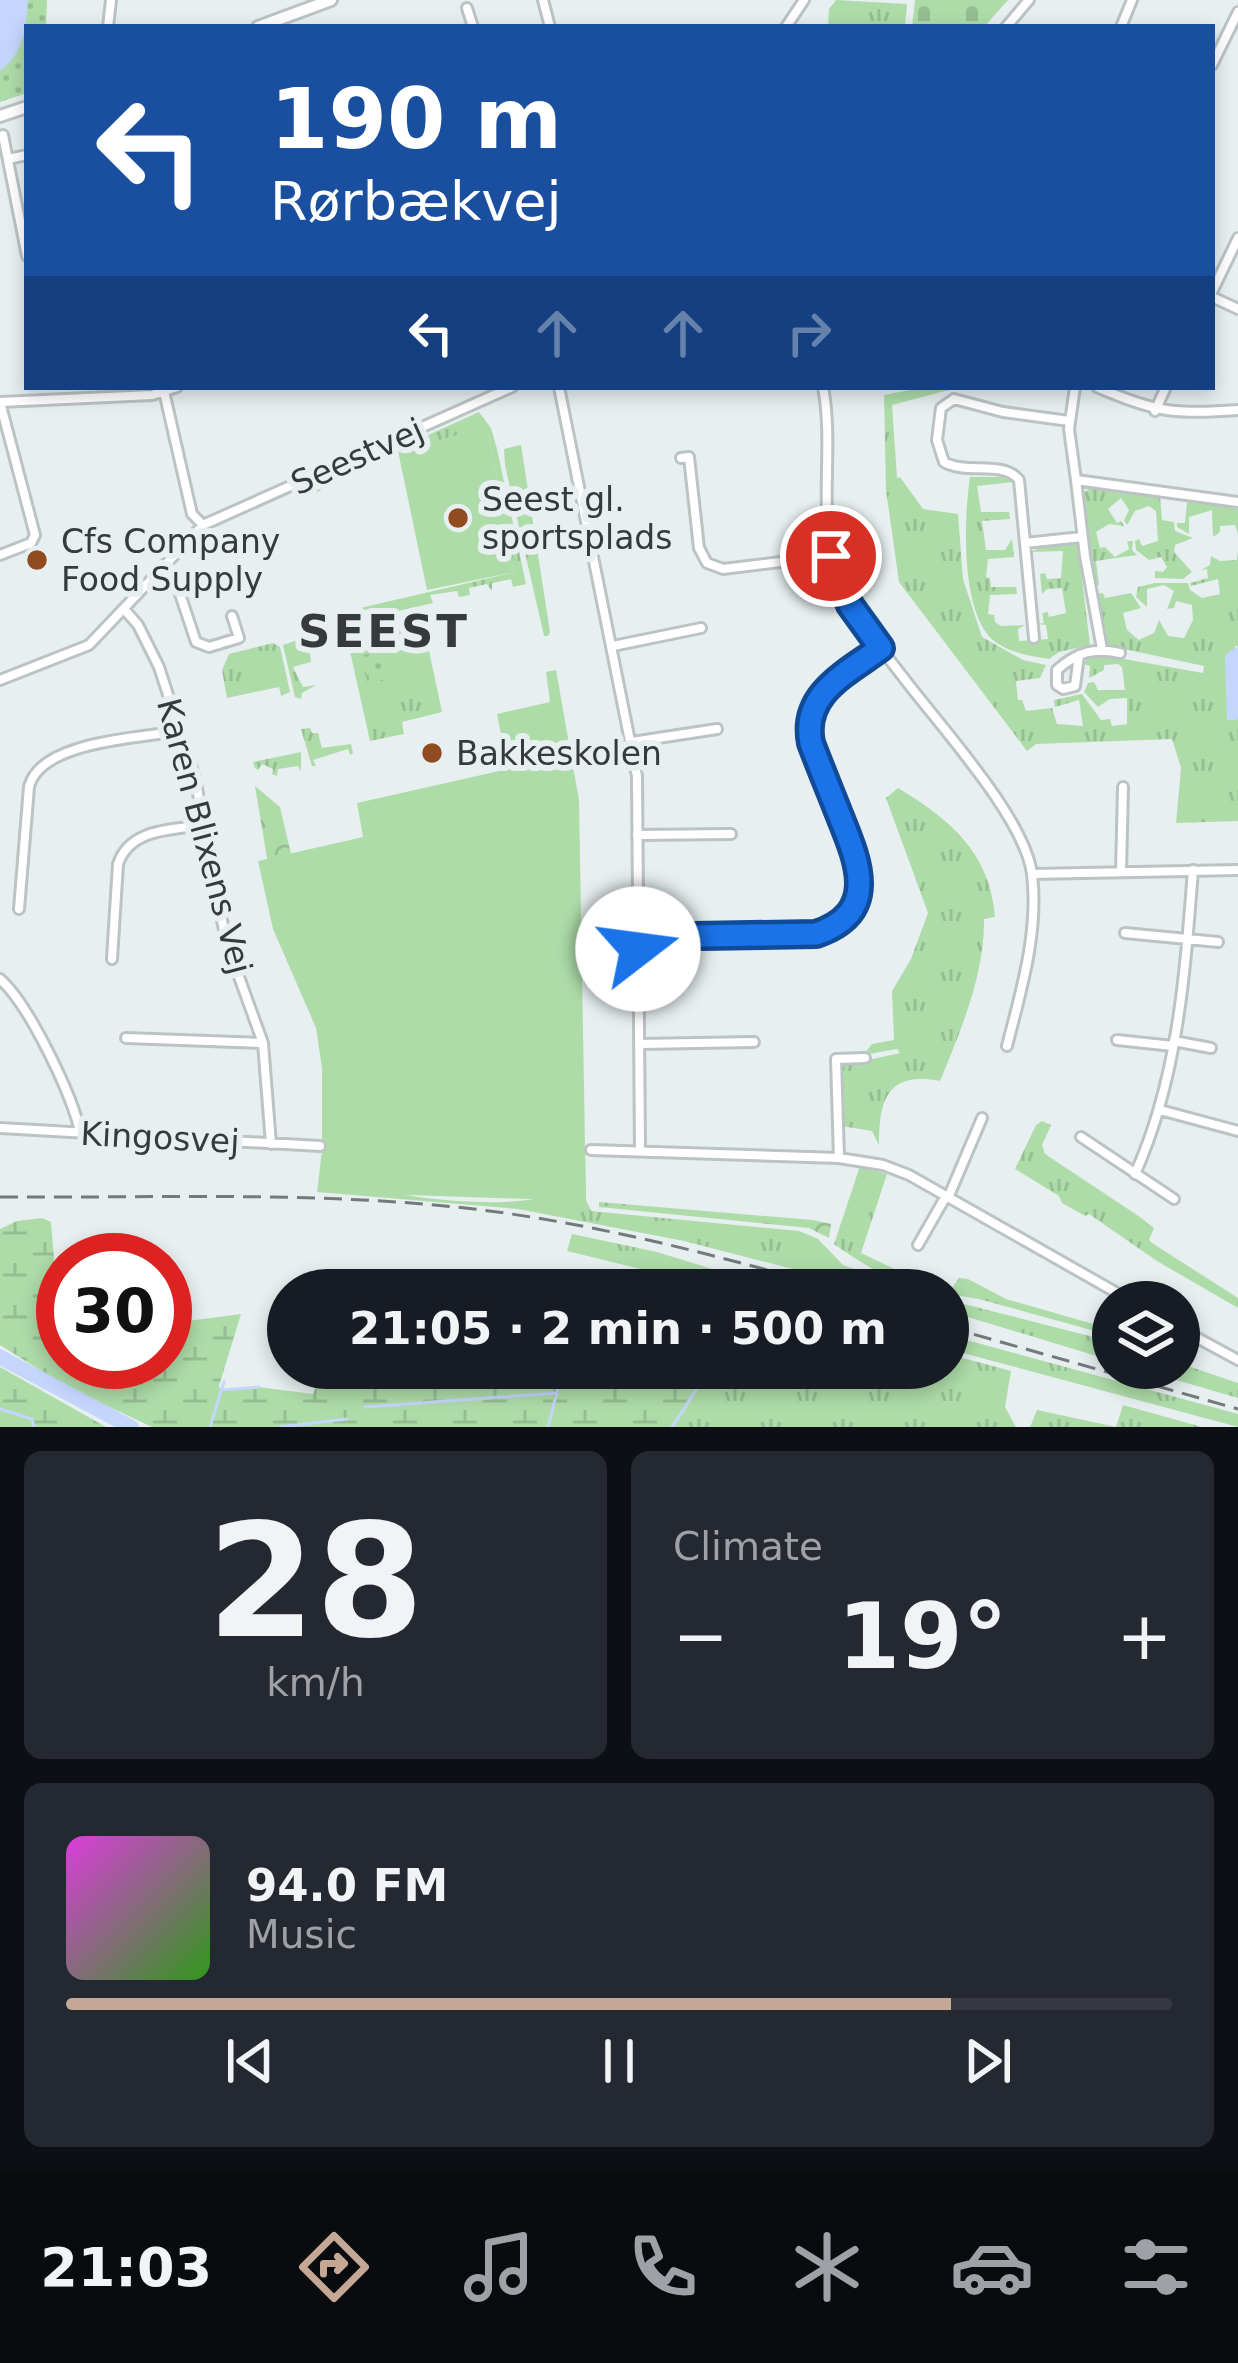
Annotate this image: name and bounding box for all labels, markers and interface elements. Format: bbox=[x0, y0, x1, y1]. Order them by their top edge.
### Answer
text: 190 m bbox=[270, 70, 562, 168]
icon: left bbox=[72, 72, 228, 228]
text: Rørbækvej bbox=[270, 170, 562, 233]
icon: left bbox=[398, 300, 464, 366]
icon: ahead bbox=[524, 300, 590, 366]
icon: ahead bbox=[650, 300, 716, 366]
icon: right bbox=[776, 300, 842, 366]
street label: Seestvej bbox=[285, 410, 429, 503]
place label: Seest gl. sportsplads bbox=[482, 480, 673, 557]
marker: Seest gl. sportsplads bbox=[445, 505, 471, 531]
pin bbox=[780, 505, 882, 607]
place label: Cfs Company Food Supply bbox=[61, 522, 280, 599]
icon: arrive bbox=[798, 523, 864, 589]
marker: Cfs Company Food Supply bbox=[24, 547, 50, 573]
district label: SEEST bbox=[298, 605, 470, 658]
street label: Karen Blixens Vej bbox=[149, 694, 260, 978]
place label: Bakkeskolen bbox=[456, 734, 662, 773]
marker: Bakkeskolen bbox=[419, 740, 445, 766]
position arrow bbox=[575, 886, 701, 1012]
street label: Kingosvej bbox=[80, 1114, 240, 1161]
speed limit sign: 30 bbox=[36, 1233, 192, 1389]
map controls bbox=[1092, 1281, 1200, 1389]
button: layers bbox=[1092, 1281, 1200, 1389]
text: 21:05 · 2 min · 500 m bbox=[349, 1302, 887, 1355]
text: 28 bbox=[207, 1491, 424, 1673]
text: Climate bbox=[673, 1524, 823, 1569]
text: 19° bbox=[837, 1584, 1008, 1689]
text: − bbox=[673, 1598, 728, 1675]
text: + bbox=[1117, 1598, 1172, 1675]
text: km/h bbox=[266, 1660, 365, 1705]
text: 94.0 FM bbox=[246, 1859, 448, 1912]
text: Music bbox=[246, 1912, 357, 1957]
icon: previous bbox=[217, 2028, 283, 2094]
icon: pause bbox=[586, 2028, 652, 2094]
icon: next bbox=[955, 2028, 1021, 2094]
icon: directions bbox=[292, 2225, 376, 2309]
icon: music bbox=[457, 2225, 541, 2309]
icon: phone bbox=[621, 2225, 705, 2309]
icon: climate bbox=[785, 2225, 869, 2309]
icon: car bbox=[950, 2225, 1034, 2309]
icon: filters bbox=[1114, 2225, 1198, 2309]
text: 21:03 bbox=[40, 2236, 212, 2299]

